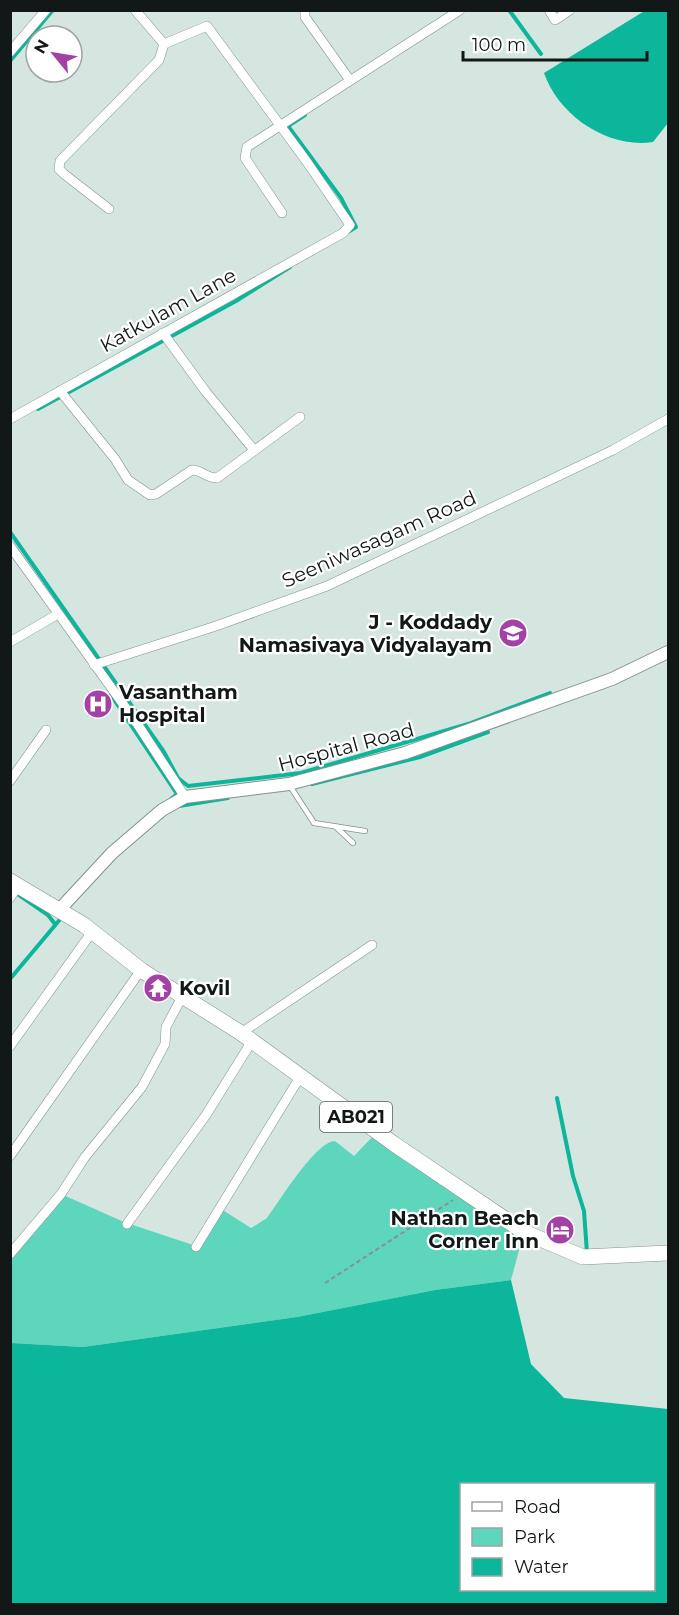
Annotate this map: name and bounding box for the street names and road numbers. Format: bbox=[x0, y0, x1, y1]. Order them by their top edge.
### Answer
street label: Katkulam Lane bbox=[96, 263, 240, 357]
street label: Seeniwasagam Road bbox=[278, 485, 480, 593]
street label: Hospital Road bbox=[275, 717, 417, 777]
road number: AB021 bbox=[320, 1102, 392, 1132]

